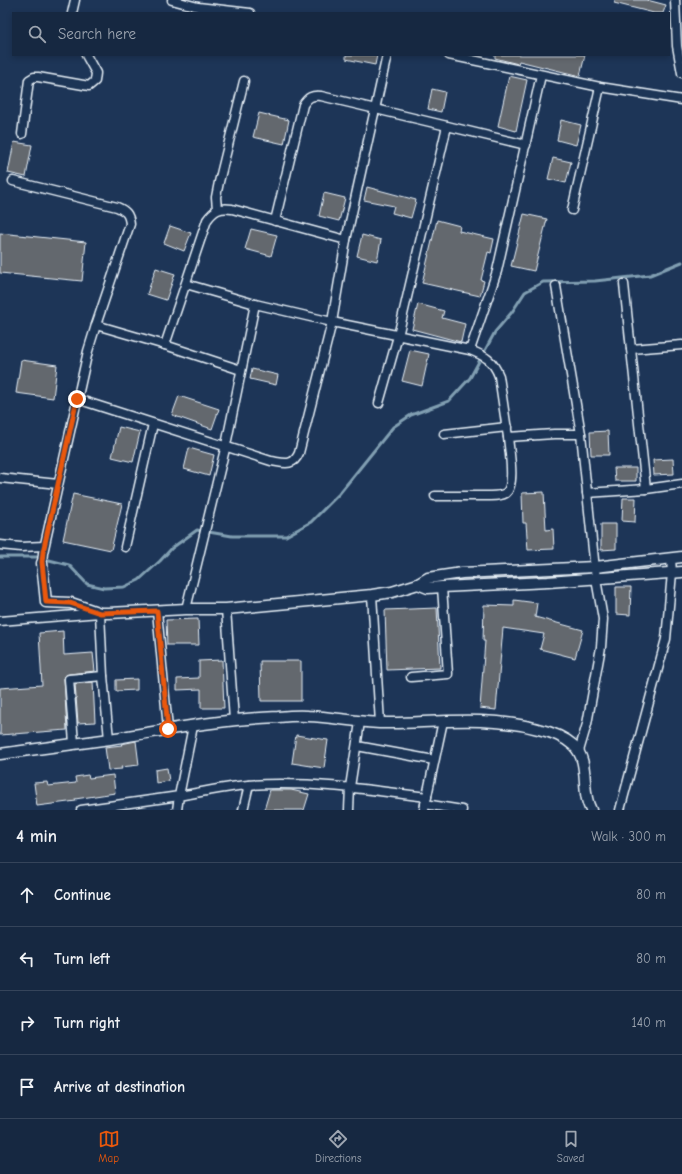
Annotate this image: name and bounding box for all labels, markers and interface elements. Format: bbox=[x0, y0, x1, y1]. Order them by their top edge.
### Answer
search box bbox=[12, 12, 670, 56]
icon: search bbox=[26, 23, 48, 45]
text: Search here bbox=[58, 25, 136, 43]
route end bbox=[68, 390, 86, 408]
route start bbox=[159, 720, 177, 738]
text: 4 min bbox=[16, 827, 57, 846]
text: Walk · 300 m bbox=[591, 829, 666, 844]
icon: ahead bbox=[16, 884, 38, 906]
text: Continue bbox=[54, 886, 111, 904]
text: 80 m bbox=[636, 887, 666, 902]
icon: left bbox=[16, 948, 38, 970]
text: Turn left bbox=[54, 950, 110, 968]
text: 80 m bbox=[636, 951, 666, 966]
icon: right bbox=[16, 1012, 38, 1034]
text: Turn right bbox=[54, 1014, 120, 1032]
text: 140 m bbox=[632, 1015, 666, 1030]
icon: arrive bbox=[16, 1076, 38, 1098]
text: Arrive at destination bbox=[54, 1078, 185, 1096]
tab: Map bbox=[98, 1128, 120, 1165]
tab: Directions bbox=[315, 1128, 362, 1165]
tab: Saved bbox=[557, 1128, 584, 1165]

